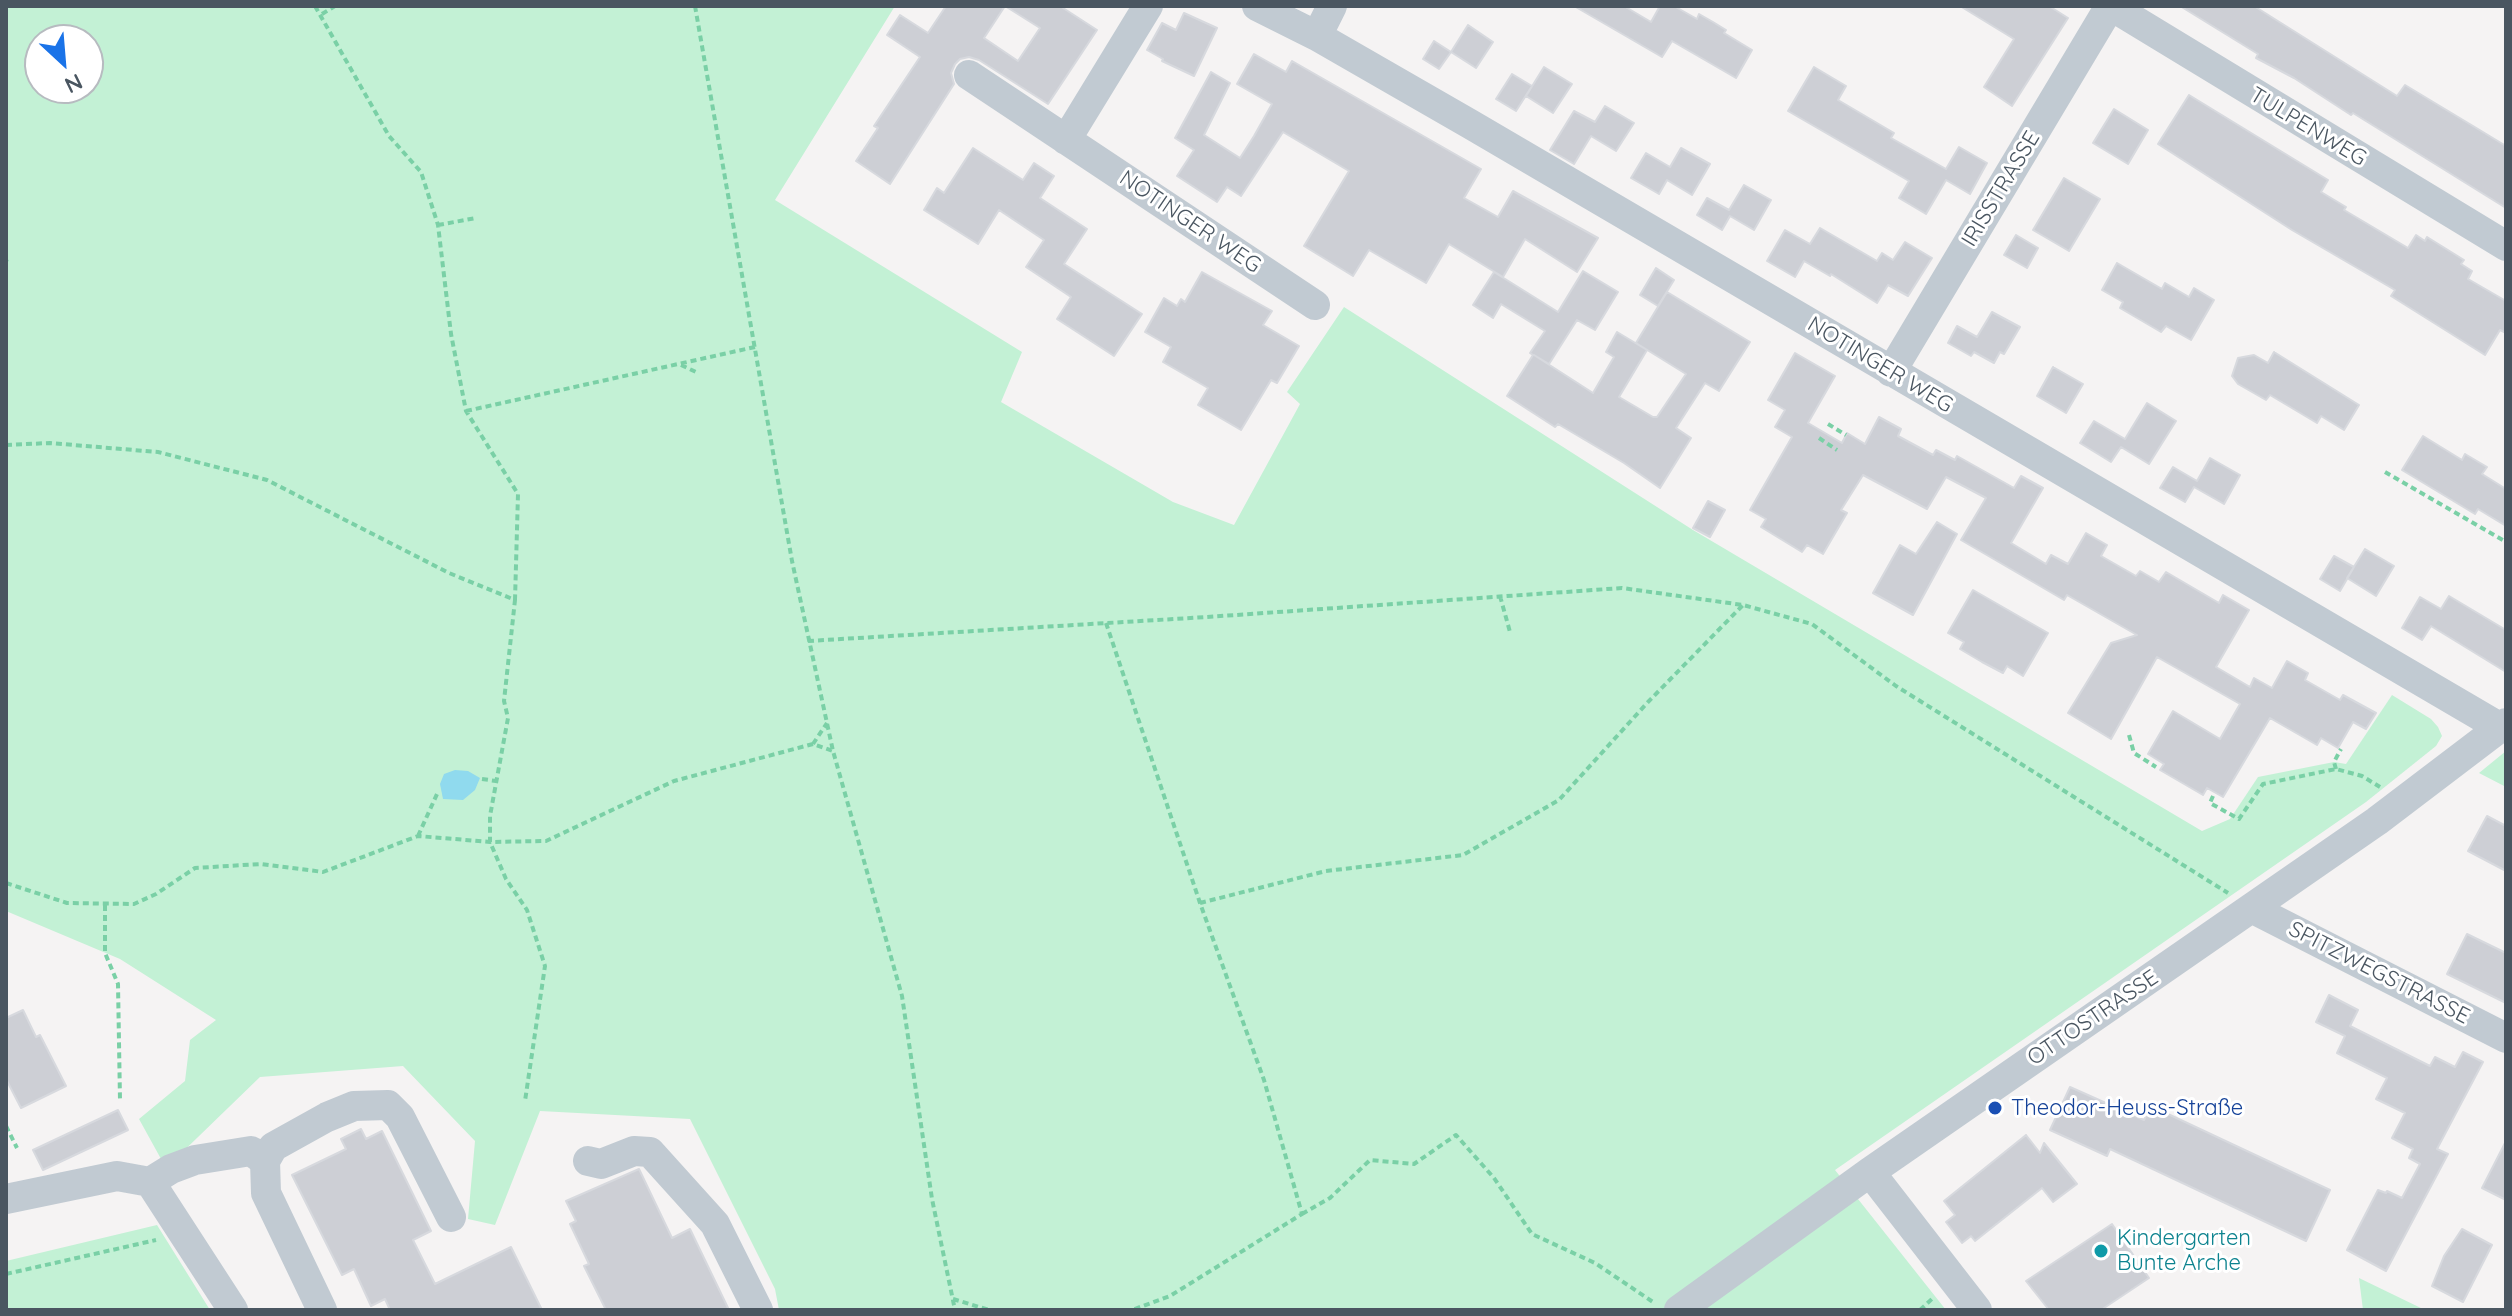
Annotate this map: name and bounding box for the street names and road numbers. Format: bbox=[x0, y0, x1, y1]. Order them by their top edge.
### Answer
street label: TULPENWEG bbox=[2245, 82, 2371, 172]
street label: IRISSTRASSE bbox=[1956, 127, 2046, 251]
street label: NOTINGER WEG bbox=[1114, 165, 1266, 279]
street label: NOTINGER WEG bbox=[1803, 311, 1957, 419]
street label: SPITZWEGSTRASSE bbox=[2284, 916, 2474, 1030]
street label: OTTOSTRASSE bbox=[2023, 965, 2163, 1071]

